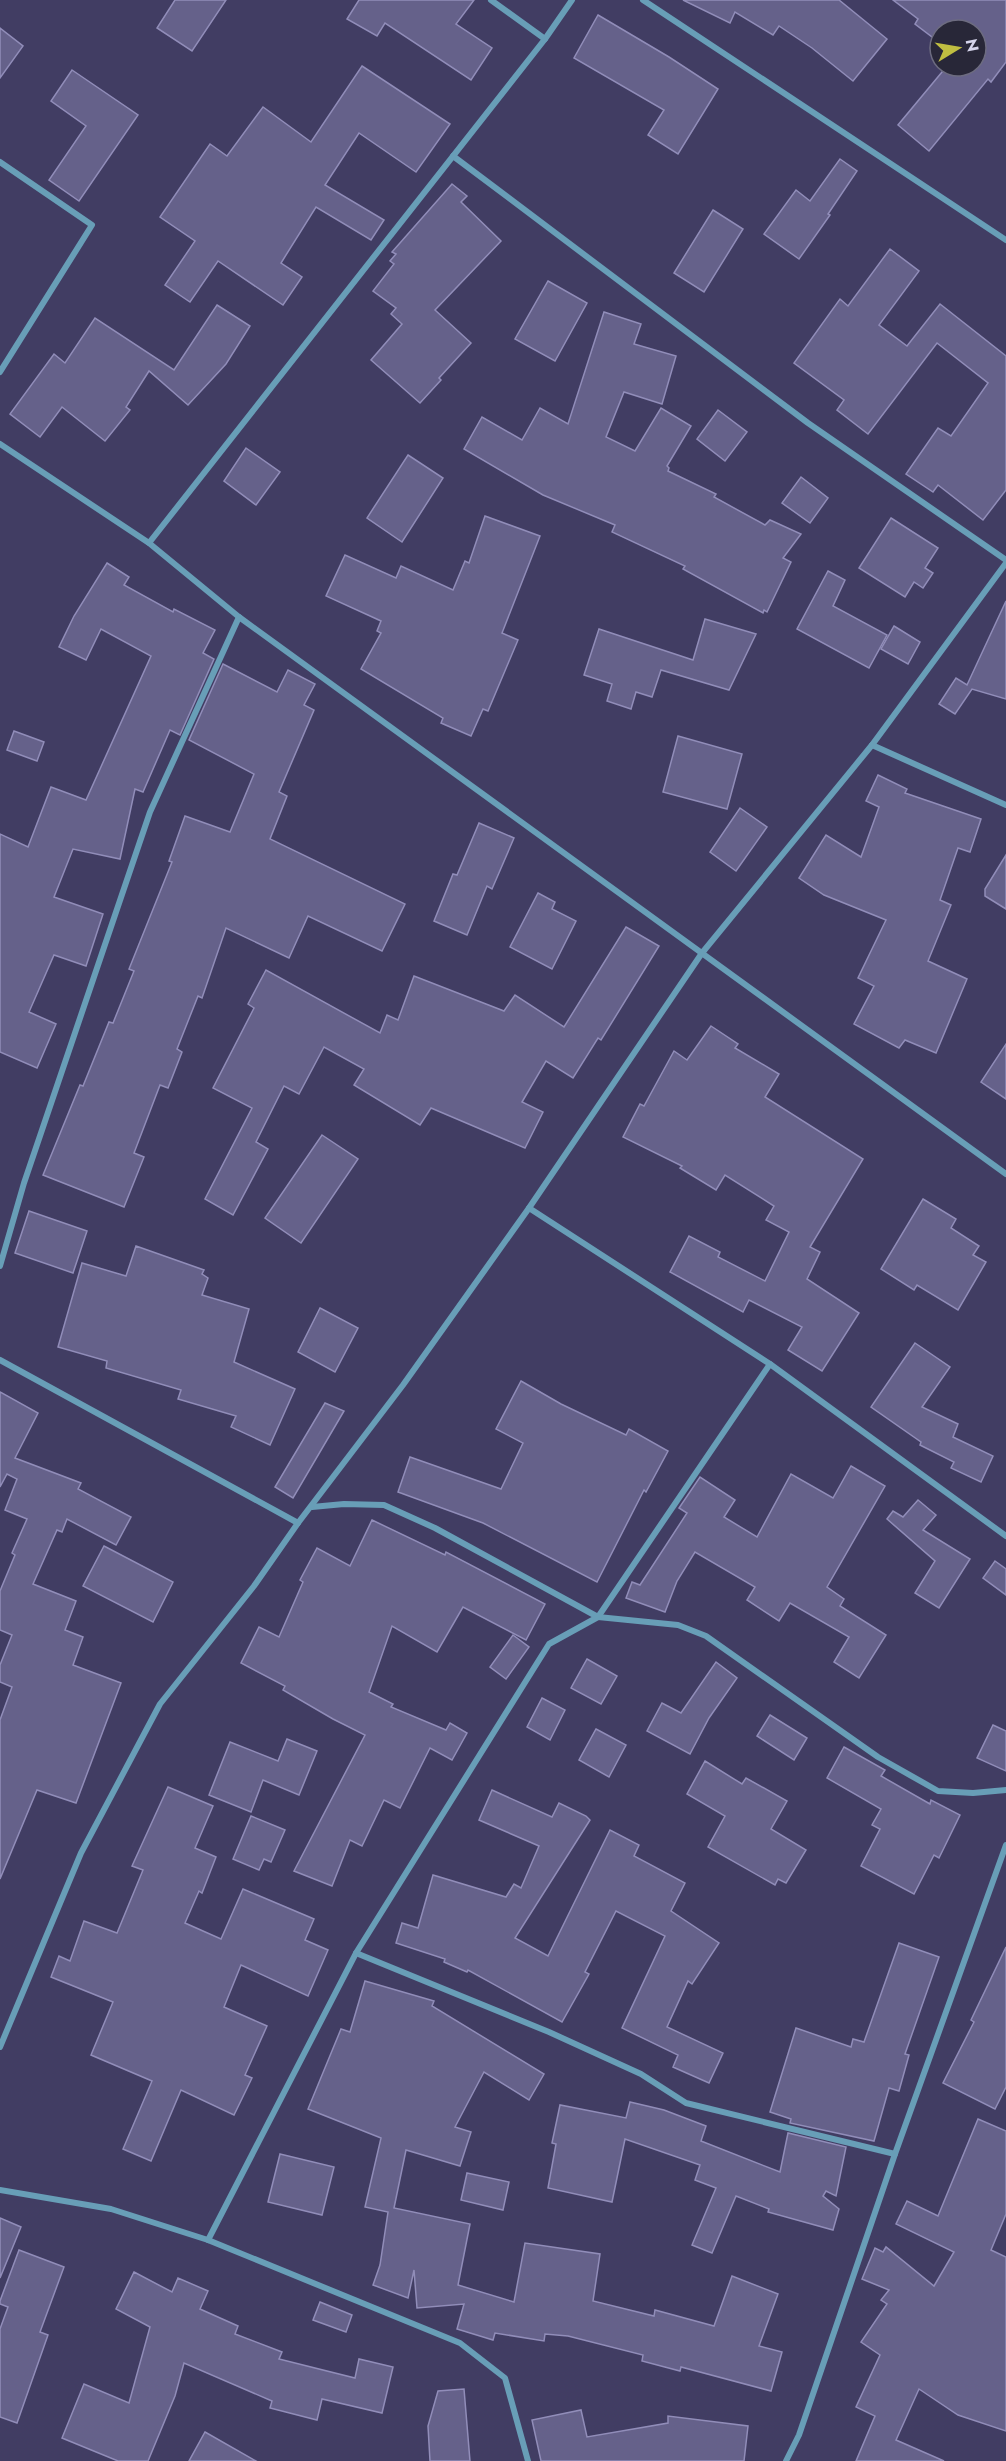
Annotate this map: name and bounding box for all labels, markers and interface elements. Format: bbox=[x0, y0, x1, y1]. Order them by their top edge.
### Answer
north arrow bbox=[928, 18, 988, 78]
text: N bbox=[960, 37, 985, 54]

